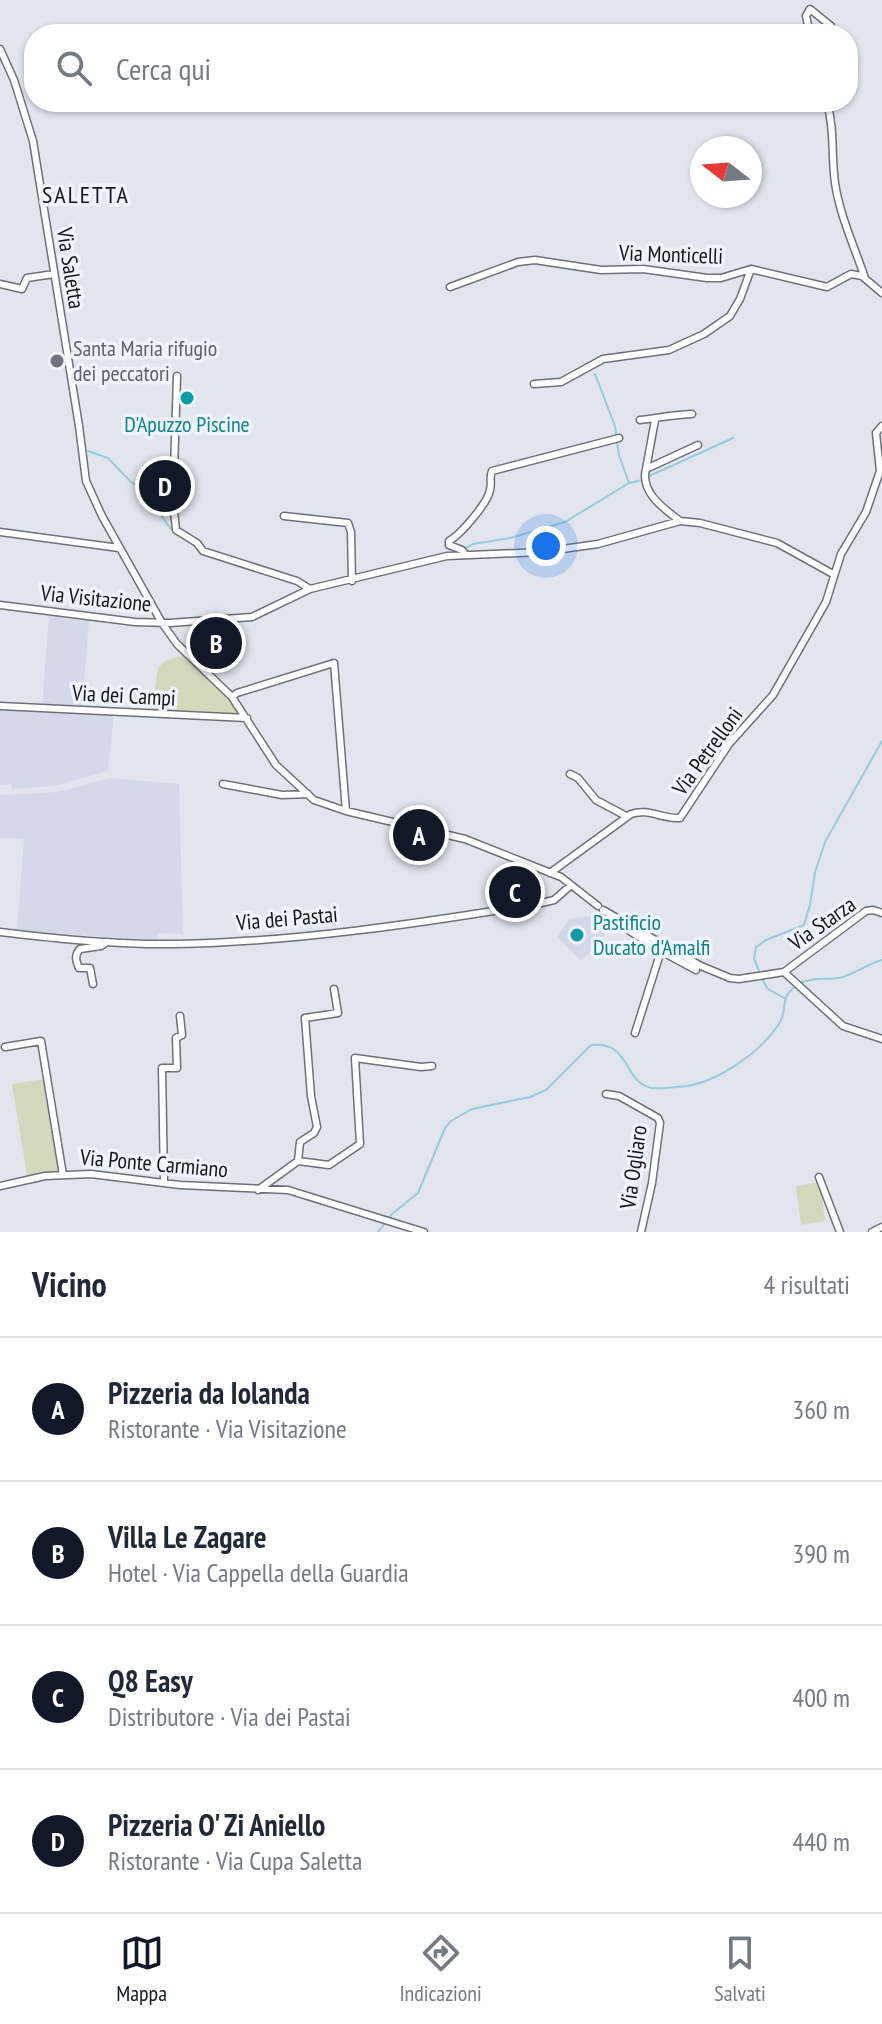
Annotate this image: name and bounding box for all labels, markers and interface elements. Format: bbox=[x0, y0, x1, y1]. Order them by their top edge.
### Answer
search box bbox=[24, 24, 858, 112]
icon: search bbox=[52, 46, 96, 90]
text: Cerca qui bbox=[116, 49, 211, 88]
north arrow bbox=[690, 136, 762, 208]
district label: SALETTA bbox=[42, 179, 130, 210]
street label: Via Saletta bbox=[51, 224, 91, 311]
street label: Via Monticelli bbox=[618, 238, 723, 270]
place label: Santa Maria rifugio dei peccatori bbox=[73, 334, 217, 387]
marker: Santa Maria rifugio dei peccatori bbox=[48, 352, 66, 370]
marker: D'Apuzzo Piscine bbox=[178, 389, 196, 407]
place label: D'Apuzzo Piscine bbox=[124, 410, 250, 438]
pin: D bbox=[139, 456, 191, 516]
your location bbox=[526, 526, 566, 566]
street label: Via Visitazione bbox=[38, 578, 153, 618]
pin: B bbox=[190, 613, 242, 673]
street label: Via dei Campi bbox=[70, 678, 177, 712]
street label: Via Petrelloni bbox=[665, 701, 748, 801]
pin: A bbox=[393, 805, 445, 865]
pin: C bbox=[489, 862, 541, 922]
street label: Via Starza bbox=[782, 890, 861, 957]
street label: Via dei Pastai bbox=[234, 900, 339, 936]
place label: Pastificio Ducato d'Amalfi bbox=[593, 908, 710, 961]
marker: Pastificio Ducato d'Amalfi bbox=[568, 926, 586, 944]
street label: Via Ogliaro bbox=[613, 1123, 653, 1212]
street label: Via Ponte Carmiano bbox=[78, 1143, 229, 1183]
text: Vicino bbox=[32, 1262, 107, 1306]
text: 4 risultati bbox=[764, 1268, 850, 1301]
text: Pizzeria da Iolanda bbox=[108, 1373, 310, 1412]
text: A bbox=[51, 1393, 65, 1426]
text: 360 m bbox=[792, 1393, 850, 1426]
text: Ristorante · Via Visitazione bbox=[108, 1412, 347, 1445]
text: Villa Le Zagare bbox=[108, 1517, 267, 1556]
text: B bbox=[52, 1537, 64, 1570]
text: 390 m bbox=[792, 1537, 850, 1570]
text: Hotel · Via Cappella della Guardia bbox=[108, 1556, 409, 1589]
text: Q8 Easy bbox=[108, 1661, 193, 1700]
text: C bbox=[52, 1681, 64, 1714]
text: 400 m bbox=[792, 1681, 850, 1714]
text: Distributore · Via dei Pastai bbox=[108, 1700, 351, 1733]
text: Pizzeria O' Zi Aniello bbox=[108, 1805, 325, 1844]
text: D bbox=[51, 1825, 65, 1858]
text: 440 m bbox=[792, 1825, 850, 1858]
text: Ristorante · Via Cupa Saletta bbox=[108, 1844, 362, 1877]
tab: Mappa bbox=[116, 1931, 167, 2007]
tab: Indicazioni bbox=[399, 1931, 482, 2007]
tab: Salvati bbox=[714, 1931, 766, 2007]

